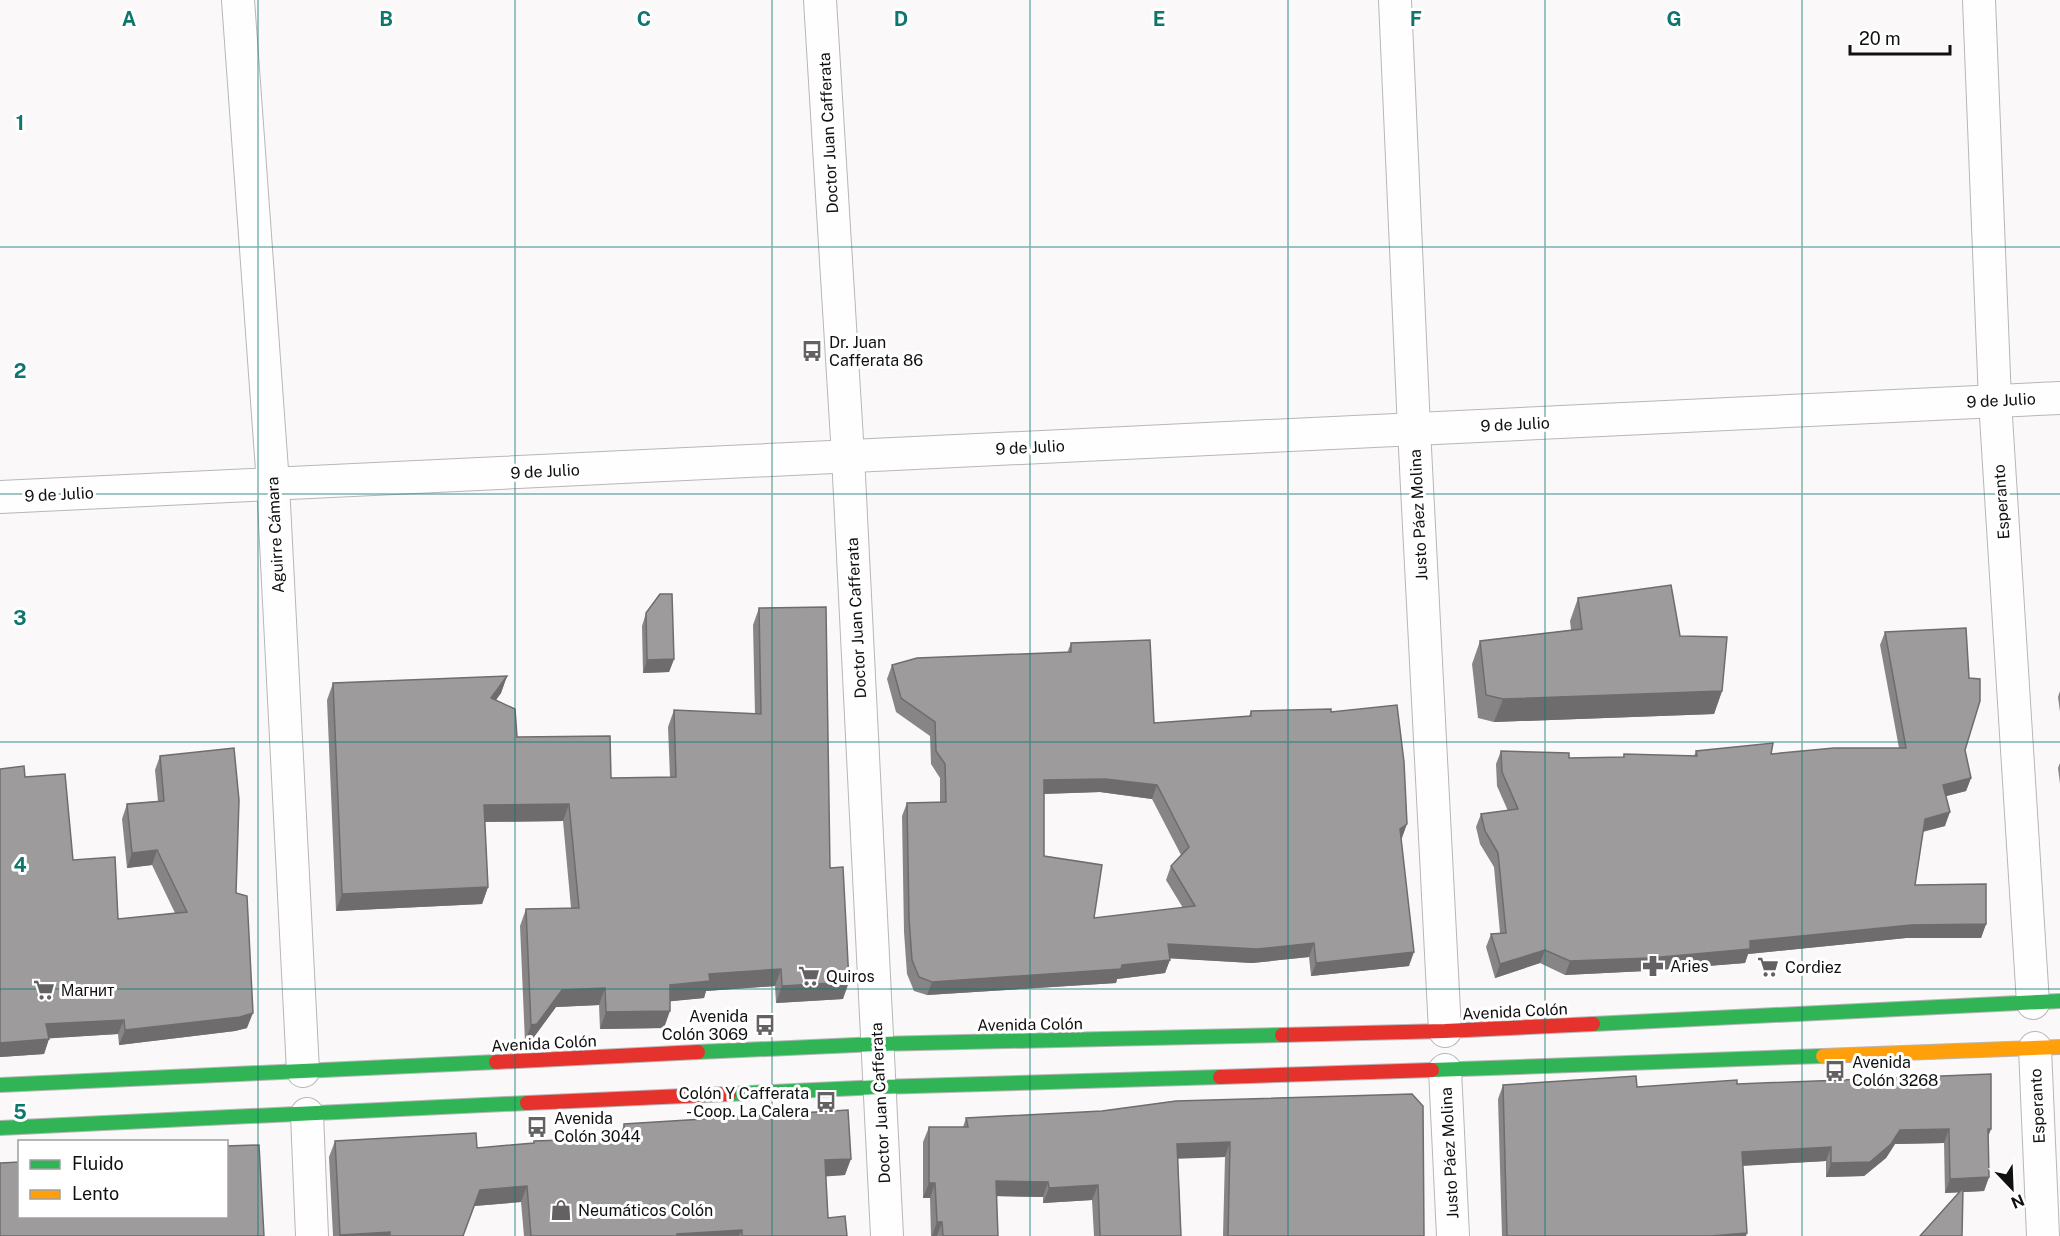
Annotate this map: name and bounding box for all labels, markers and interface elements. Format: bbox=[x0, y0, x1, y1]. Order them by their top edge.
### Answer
text: A bbox=[122, 7, 136, 31]
text: B bbox=[379, 7, 393, 31]
text: C bbox=[637, 7, 651, 31]
text: D bbox=[894, 7, 908, 31]
text: E bbox=[1153, 7, 1165, 31]
text: F bbox=[1410, 7, 1422, 31]
text: G bbox=[1666, 7, 1682, 31]
scale bar bbox=[1850, 18, 1950, 56]
text: 20 m bbox=[1859, 28, 1901, 49]
street label: Doctor Juan Cafferata bbox=[815, 52, 842, 214]
text: 1 bbox=[16, 111, 24, 135]
place label: Dr. Juan Cafferata 86 bbox=[829, 333, 923, 370]
bus stop icon: Dr. Juan Cafferata 86 bbox=[800, 339, 824, 363]
text: 2 bbox=[14, 359, 26, 383]
street label: 9 de Julio bbox=[1966, 389, 2036, 412]
street label: 9 de Julio bbox=[1480, 413, 1550, 436]
street label: 9 de Julio bbox=[995, 436, 1065, 459]
street label: Justo Páez Molina bbox=[1406, 449, 1431, 581]
street label: 9 de Julio bbox=[510, 460, 580, 483]
street label: Esperanto bbox=[1989, 464, 2014, 540]
street label: Aguirre Cámara bbox=[263, 476, 288, 594]
street label: 9 de Julio bbox=[24, 483, 94, 506]
street label: Doctor Juan Cafferata bbox=[843, 537, 870, 699]
text: 3 bbox=[13, 606, 27, 630]
text: 4 bbox=[13, 853, 27, 877]
pharmacy icon: Aries bbox=[1641, 954, 1665, 978]
supermarket icon: Cordiez bbox=[1756, 955, 1780, 979]
place label: Aries bbox=[1670, 957, 1709, 976]
place label: Cordiez bbox=[1785, 958, 1842, 977]
supermarket icon: Quiros bbox=[797, 964, 821, 988]
place label: Quiros bbox=[826, 967, 875, 986]
supermarket icon: Магнит bbox=[32, 978, 56, 1002]
place label: Магнит bbox=[61, 981, 115, 1000]
street label: Avenida Colón bbox=[1462, 999, 1568, 1024]
place label: Avenida Colón 3069 bbox=[662, 1007, 748, 1044]
bus stop icon: Avenida Colón 3069 bbox=[753, 1013, 777, 1037]
street label: Avenida Colón bbox=[977, 1014, 1083, 1035]
street label: Doctor Juan Cafferata bbox=[867, 1022, 894, 1184]
street label: Avenida Colón bbox=[491, 1031, 597, 1056]
place label: Avenida Colón 3268 bbox=[1852, 1053, 1938, 1090]
bus stop icon: Avenida Colón 3268 bbox=[1823, 1059, 1847, 1083]
street label: Esperanto bbox=[2026, 1068, 2049, 1144]
place label: Colón Y Cafferata - Coop. La Calera bbox=[679, 1084, 809, 1121]
street label: Justo Páez Molina bbox=[1437, 1087, 1462, 1219]
bus stop icon: Colón Y Cafferata - Coop. La Calera bbox=[814, 1090, 838, 1114]
text: 5 bbox=[13, 1100, 27, 1124]
place label: Avenida Colón 3044 bbox=[554, 1109, 641, 1146]
bus stop icon: Avenida Colón 3044 bbox=[525, 1115, 549, 1139]
legend bbox=[18, 1140, 228, 1218]
text: Fluido bbox=[72, 1153, 124, 1174]
north arrow bbox=[1982, 1158, 2042, 1218]
text: Lento bbox=[72, 1183, 119, 1204]
text: N bbox=[2008, 1190, 2027, 1213]
shop icon: Neumáticos Colón bbox=[549, 1198, 573, 1222]
place label: Neumáticos Colón bbox=[578, 1201, 713, 1220]

